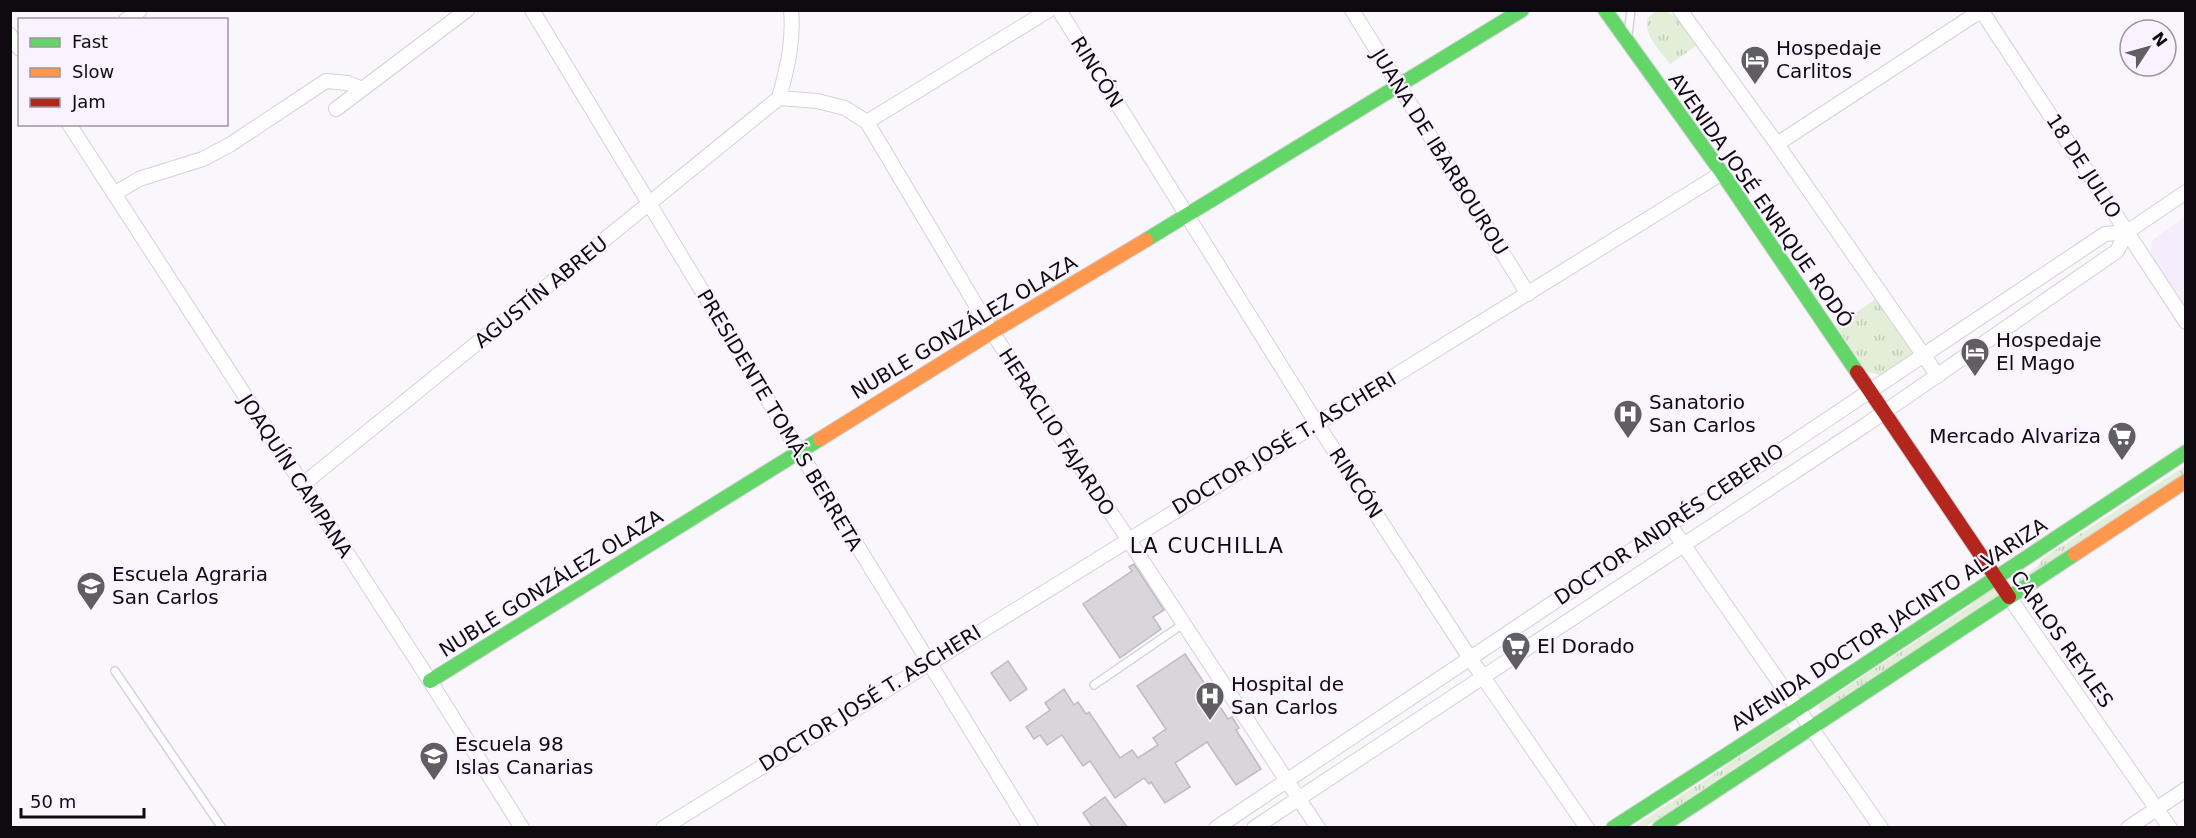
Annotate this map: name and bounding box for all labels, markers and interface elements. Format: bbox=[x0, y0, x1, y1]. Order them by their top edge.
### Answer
legend bbox=[18, 18, 228, 126]
north arrow bbox=[2118, 18, 2178, 78]
text: N bbox=[2148, 28, 2171, 50]
text: Fast bbox=[72, 31, 108, 52]
street label: RINCÓN bbox=[1066, 32, 1128, 112]
place label: Hospedaje Carlitos bbox=[1776, 36, 1882, 83]
street label: JUANA DE IBARBOUROU bbox=[1365, 43, 1513, 260]
hotel icon: Hospedaje Carlitos bbox=[1739, 44, 1771, 86]
text: Slow bbox=[72, 61, 114, 82]
street label: AVENIDA JOSÉ ENRIQUE RODÓ bbox=[1664, 68, 1858, 332]
text: Jam bbox=[71, 91, 106, 112]
street label: 18 DE JULIO bbox=[2041, 109, 2127, 223]
street label: AGUSTÍN ABREU bbox=[470, 231, 612, 353]
street label: NUBLE GONZÁLEZ OLAZA bbox=[847, 250, 1082, 404]
street label: PRESIDENTE TOMÁS BERRETA bbox=[692, 285, 868, 555]
place label: Hospedaje El Mago bbox=[1996, 328, 2102, 375]
hotel icon: Hospedaje El Mago bbox=[1959, 336, 1991, 378]
street label: HERACLIO FAJARDO bbox=[994, 344, 1120, 520]
street label: DOCTOR JOSÉ T. ASCHERI bbox=[1168, 367, 1400, 519]
street label: JOAQUÍN CAMPANA bbox=[233, 388, 358, 563]
place label: Sanatorio San Carlos bbox=[1649, 390, 1756, 437]
hospital icon: Sanatorio San Carlos bbox=[1612, 398, 1644, 440]
supermarket icon: Mercado Alvariza bbox=[2106, 420, 2138, 462]
place label: Mercado Alvariza bbox=[1929, 424, 2101, 448]
street label: DOCTOR ANDRÉS CEBERIO bbox=[1550, 438, 1788, 610]
street label: RINCÓN bbox=[1324, 443, 1388, 523]
street label: NUBLE GONZÁLEZ OLAZA bbox=[435, 504, 668, 662]
street label: AVENIDA DOCTOR JACINTO ALVARIZA bbox=[1727, 512, 2052, 735]
district label: LA CUCHILLA bbox=[1130, 534, 1284, 558]
place label: Escuela Agraria San Carlos bbox=[112, 562, 268, 609]
street label: CARLOS REYLES bbox=[2006, 566, 2118, 712]
school or university icon: Escuela Agraria San Carlos bbox=[75, 570, 107, 612]
street label: DOCTOR JOSÉ T. ASCHERI bbox=[755, 620, 985, 776]
supermarket icon: El Dorado bbox=[1500, 630, 1532, 672]
place label: El Dorado bbox=[1537, 634, 1635, 658]
place label: Hospital de San Carlos bbox=[1231, 672, 1344, 719]
hospital icon: Hospital de San Carlos bbox=[1194, 680, 1226, 722]
place label: Escuela 98 Islas Canarias bbox=[455, 732, 594, 779]
school or university icon: Escuela 98 Islas Canarias bbox=[418, 740, 450, 782]
scale bar bbox=[21, 781, 144, 819]
text: 50 m bbox=[30, 791, 76, 812]

